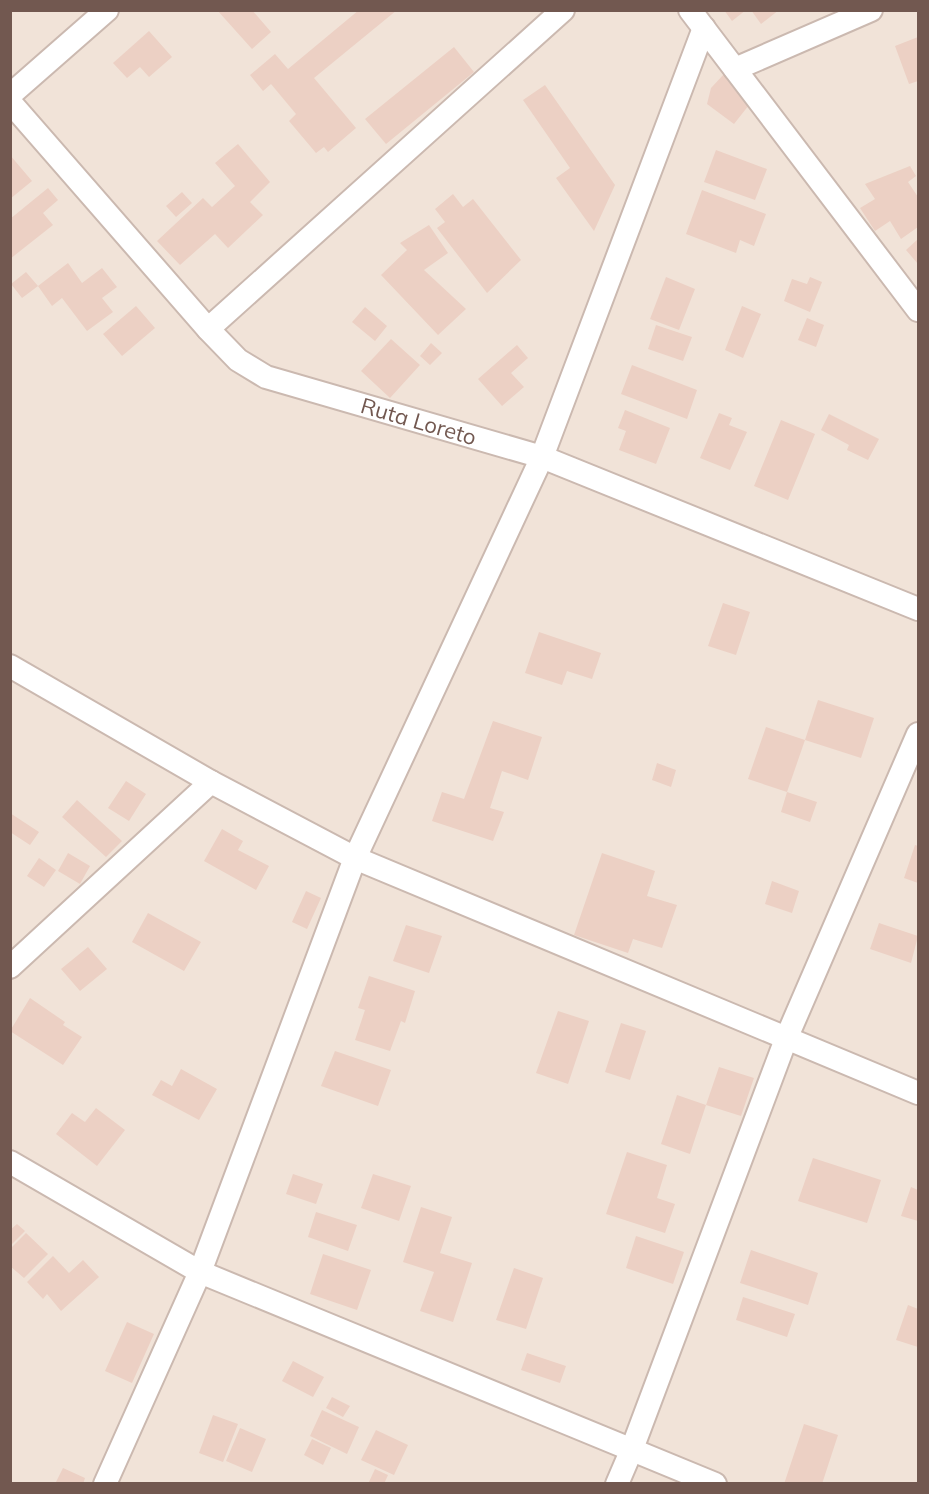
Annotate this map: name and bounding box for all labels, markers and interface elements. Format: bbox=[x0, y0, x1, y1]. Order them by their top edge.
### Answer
street label: Ruta Loreto bbox=[358, 391, 480, 451]

